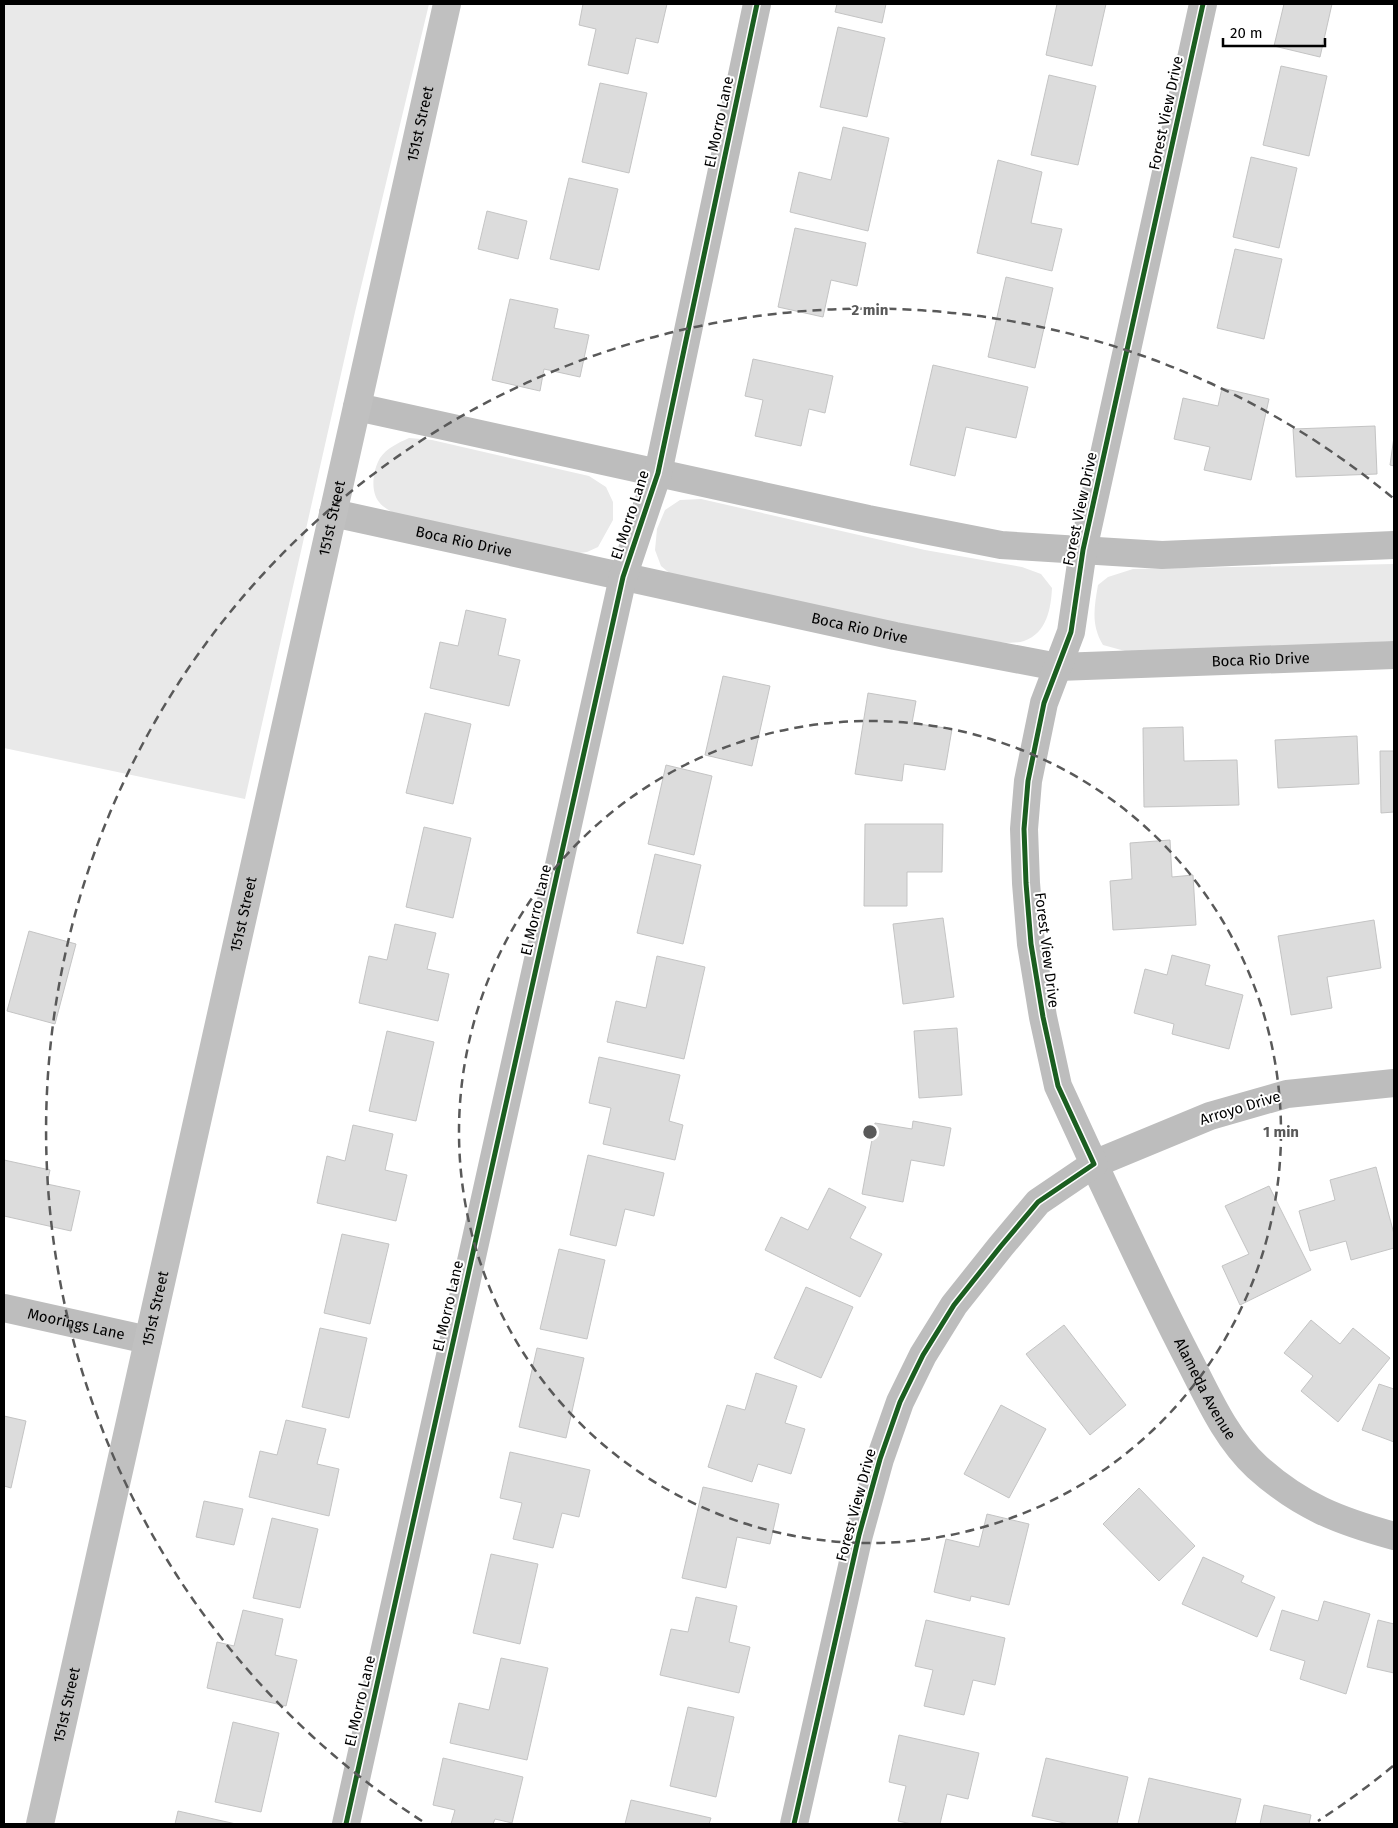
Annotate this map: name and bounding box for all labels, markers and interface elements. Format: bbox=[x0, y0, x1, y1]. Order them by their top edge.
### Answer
scale bar bbox=[1223, 15, 1326, 47]
text: 20 m bbox=[1230, 24, 1263, 42]
street label: Forest View Drive bbox=[1145, 54, 1187, 172]
street label: El Morro Lane bbox=[701, 75, 737, 169]
street label: 151st Street bbox=[403, 84, 437, 163]
text: 2 min bbox=[852, 301, 888, 319]
street label: Forest View Drive bbox=[1059, 450, 1101, 568]
street label: El Morro Lane bbox=[607, 468, 653, 562]
street label: 151st Street bbox=[315, 478, 349, 558]
street label: Boca Rio Drive bbox=[414, 522, 514, 561]
street label: Boca Rio Drive bbox=[810, 609, 909, 647]
street label: Boca Rio Drive bbox=[1211, 649, 1310, 671]
street label: El Morro Lane bbox=[517, 863, 555, 957]
street label: 151st Street bbox=[226, 874, 261, 954]
street label: Forest View Drive bbox=[1031, 891, 1063, 1009]
street label: Arroyo Drive bbox=[1197, 1087, 1283, 1129]
centre of rings bbox=[861, 1123, 879, 1141]
text: 1 min bbox=[1263, 1123, 1299, 1141]
street label: El Morro Lane bbox=[429, 1259, 467, 1353]
street label: 151st Street bbox=[138, 1269, 173, 1348]
street label: Moorings Lane bbox=[26, 1305, 127, 1344]
street label: Alameda Avenue bbox=[1170, 1335, 1240, 1443]
street label: Forest View Drive bbox=[832, 1447, 880, 1563]
street label: El Morro Lane bbox=[341, 1654, 379, 1748]
street label: 151st Street bbox=[49, 1665, 84, 1744]

